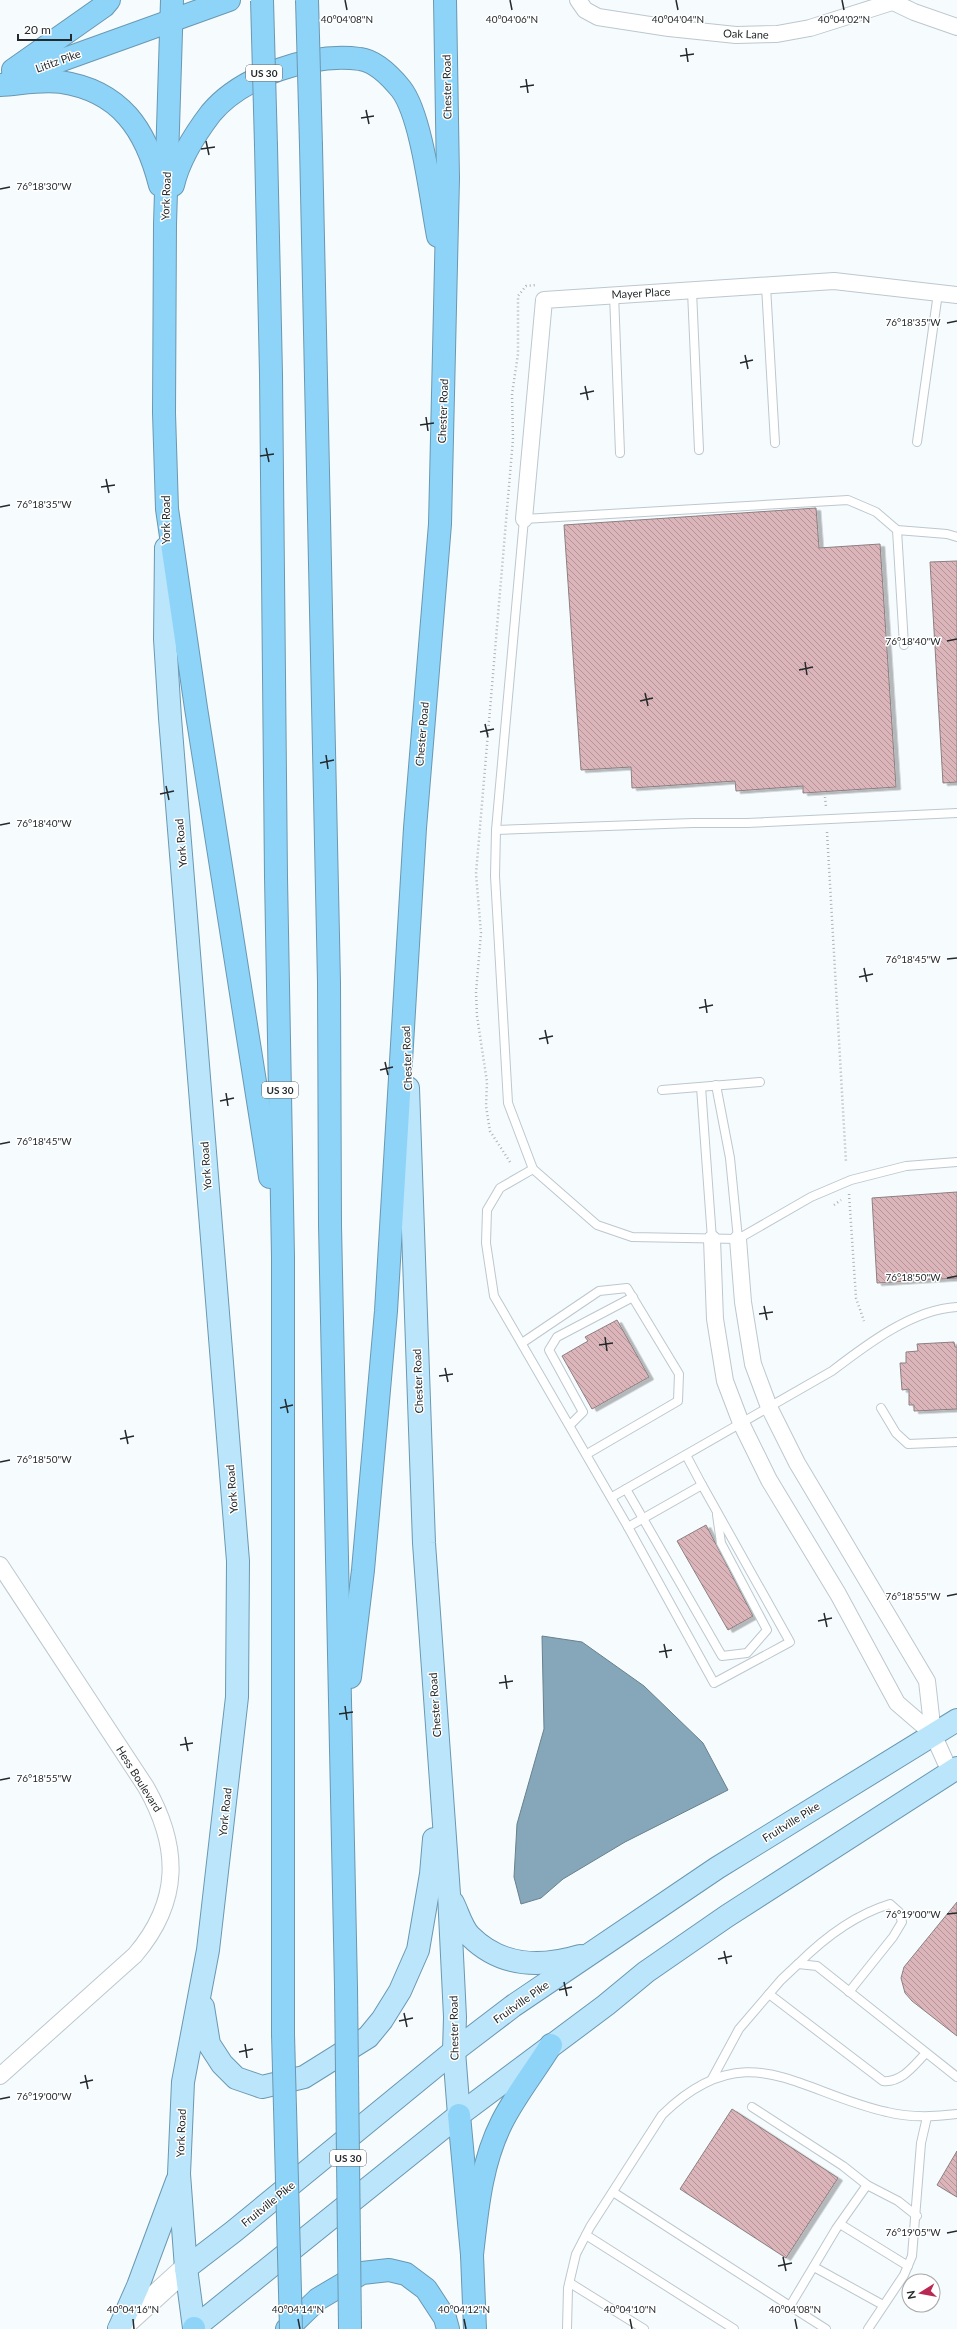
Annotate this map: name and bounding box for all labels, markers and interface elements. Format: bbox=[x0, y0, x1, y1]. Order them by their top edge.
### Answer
text: 40°04'08"N bbox=[321, 13, 373, 25]
text: 40°04'06"N bbox=[486, 13, 538, 25]
text: 40°04'04"N bbox=[652, 13, 704, 25]
text: 40°04'02"N bbox=[818, 13, 870, 25]
scale bar bbox=[18, 16, 71, 42]
text: 20 m bbox=[24, 22, 51, 37]
street label: Oak Lane bbox=[723, 26, 769, 41]
street label: Lititz Pike bbox=[33, 46, 82, 75]
street label: Chester Road bbox=[439, 55, 454, 120]
road number: US 30 bbox=[246, 65, 282, 81]
street label: York Road bbox=[158, 171, 173, 221]
text: 76°18'30"W bbox=[16, 180, 72, 192]
street label: Mayer Place bbox=[611, 284, 671, 301]
text: 76°18'35"W bbox=[885, 316, 941, 328]
street label: Chester Road bbox=[435, 378, 450, 444]
street label: York Road bbox=[159, 496, 172, 544]
text: 76°18'35"W bbox=[16, 498, 72, 510]
text: 76°18'40"W bbox=[885, 635, 941, 647]
street label: Chester Road bbox=[412, 701, 431, 767]
text: 76°18'40"W bbox=[16, 817, 72, 829]
street label: York Road bbox=[172, 818, 189, 868]
text: 76°18'45"W bbox=[885, 953, 941, 965]
street label: Chester Road bbox=[399, 1025, 414, 1091]
road number: US 30 bbox=[262, 1082, 298, 1098]
text: 76°18'45"W bbox=[16, 1135, 72, 1147]
street label: York Road bbox=[197, 1141, 214, 1191]
text: 76°18'50"W bbox=[885, 1271, 941, 1283]
street label: Chester Road bbox=[410, 1348, 425, 1414]
text: 76°18'50"W bbox=[16, 1453, 72, 1465]
street label: York Road bbox=[223, 1464, 240, 1514]
text: 76°18'55"W bbox=[885, 1590, 941, 1602]
street label: Chester Road bbox=[426, 1672, 443, 1738]
street label: Hess Boulevard bbox=[114, 1743, 165, 1814]
text: 76°18'55"W bbox=[16, 1772, 72, 1784]
street label: York Road bbox=[215, 1787, 234, 1837]
street label: Fruitville Pike bbox=[760, 1799, 822, 1844]
text: 76°19'00"W bbox=[885, 1908, 941, 1920]
street label: Fruitville Pike bbox=[490, 1978, 551, 2026]
street label: Chester Road bbox=[446, 1996, 461, 2061]
text: 76°19'00"W bbox=[16, 2090, 72, 2102]
street label: York Road bbox=[173, 2108, 188, 2158]
road number: US 30 bbox=[330, 2150, 366, 2166]
street label: Fruitville Pike bbox=[238, 2178, 297, 2229]
text: 76°19'05"W bbox=[885, 2226, 941, 2238]
north arrow bbox=[901, 2273, 941, 2313]
text: N bbox=[904, 2290, 918, 2300]
text: 40°04'16"N bbox=[107, 2303, 159, 2315]
text: 40°04'14"N bbox=[272, 2303, 324, 2315]
text: 40°04'12"N bbox=[438, 2303, 490, 2315]
text: 40°04'10"N bbox=[604, 2303, 656, 2315]
text: 40°04'08"N bbox=[769, 2303, 821, 2315]

